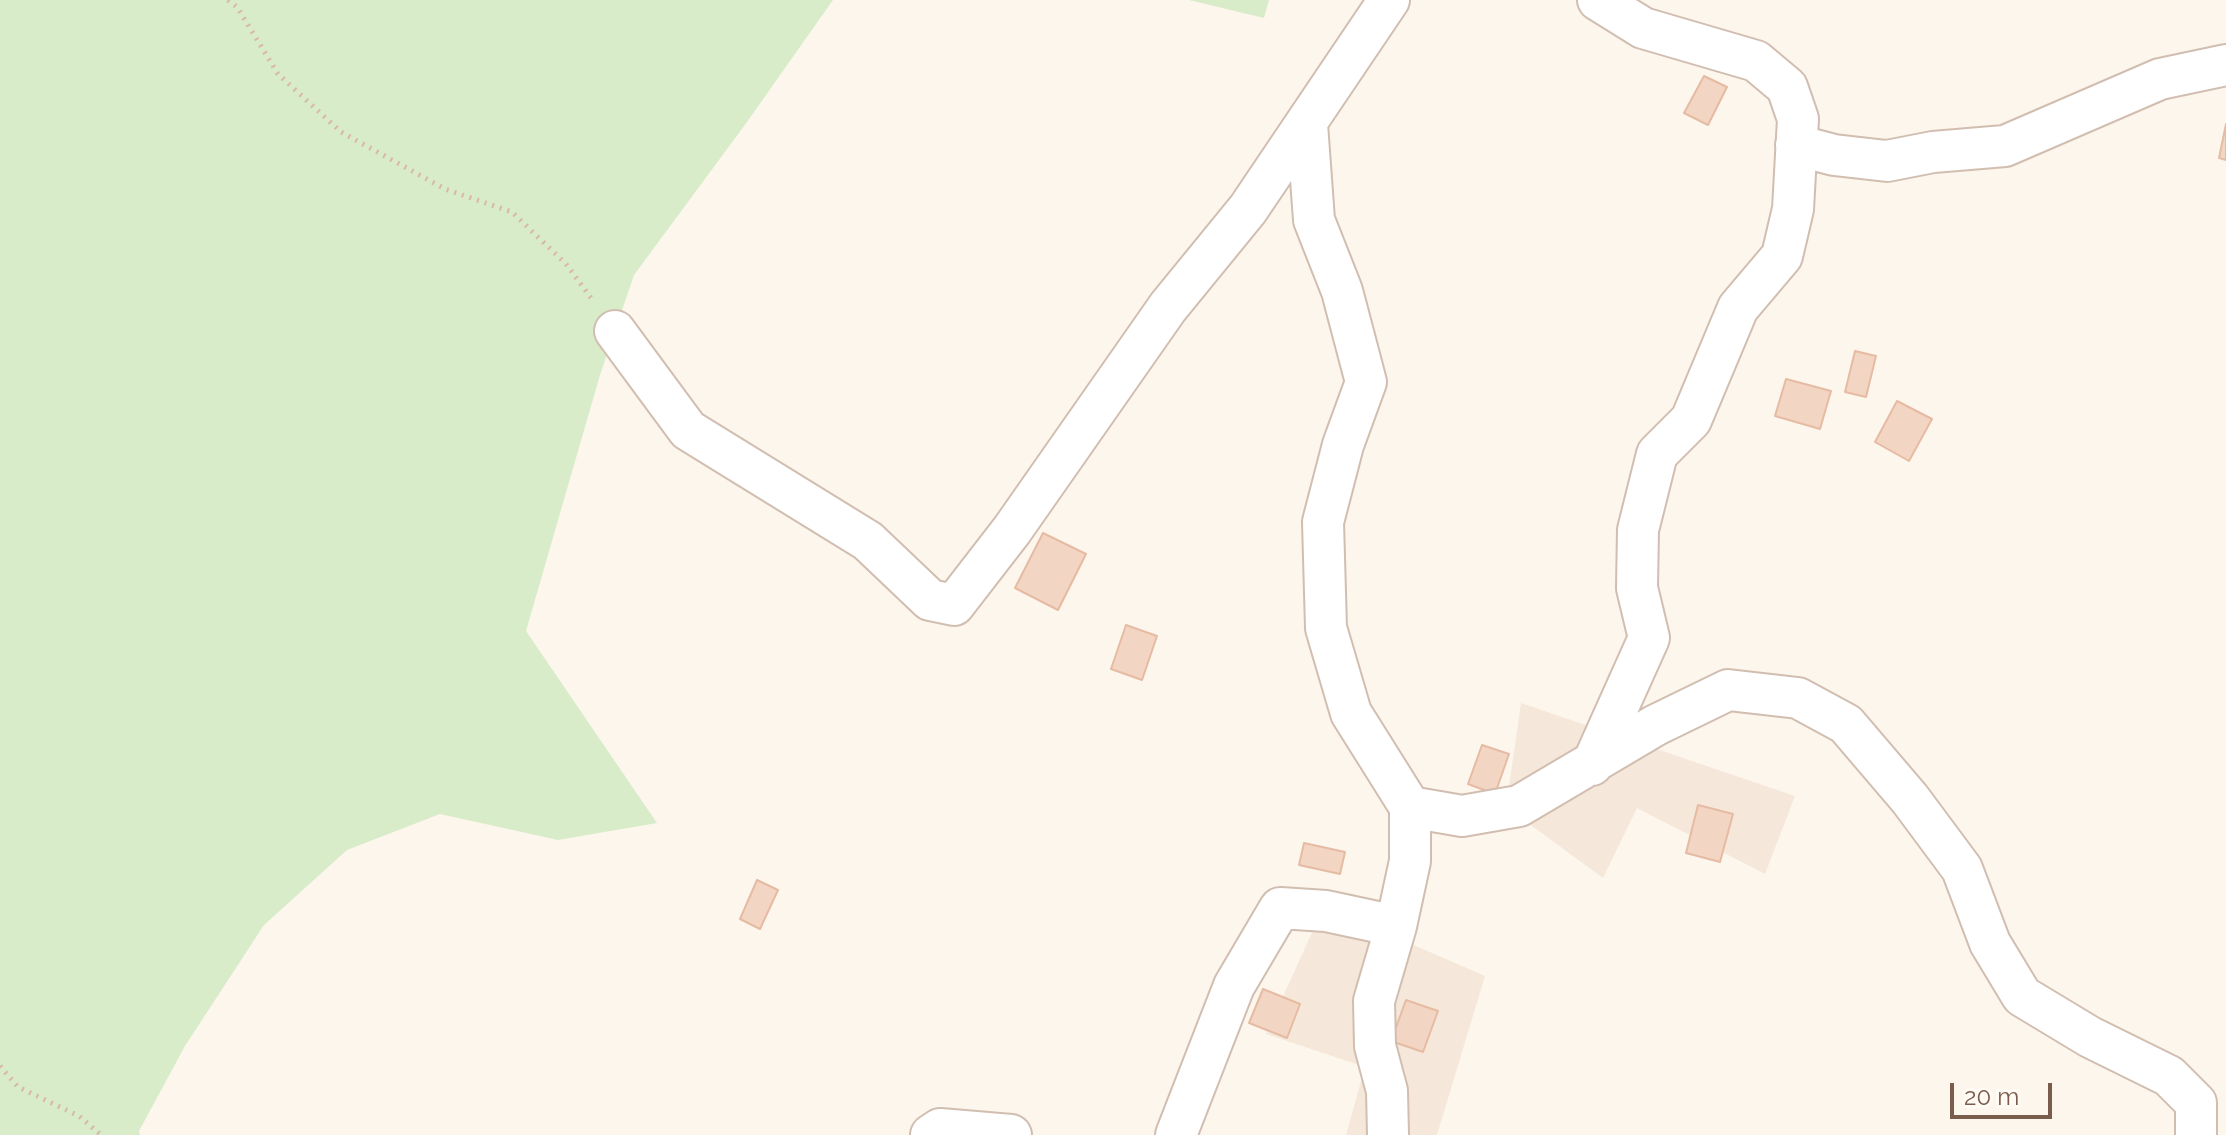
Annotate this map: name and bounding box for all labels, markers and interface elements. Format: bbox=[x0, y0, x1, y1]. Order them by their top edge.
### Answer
scale bar bbox=[1954, 1067, 2056, 1117]
text: 20 m bbox=[1964, 1082, 2019, 1111]

